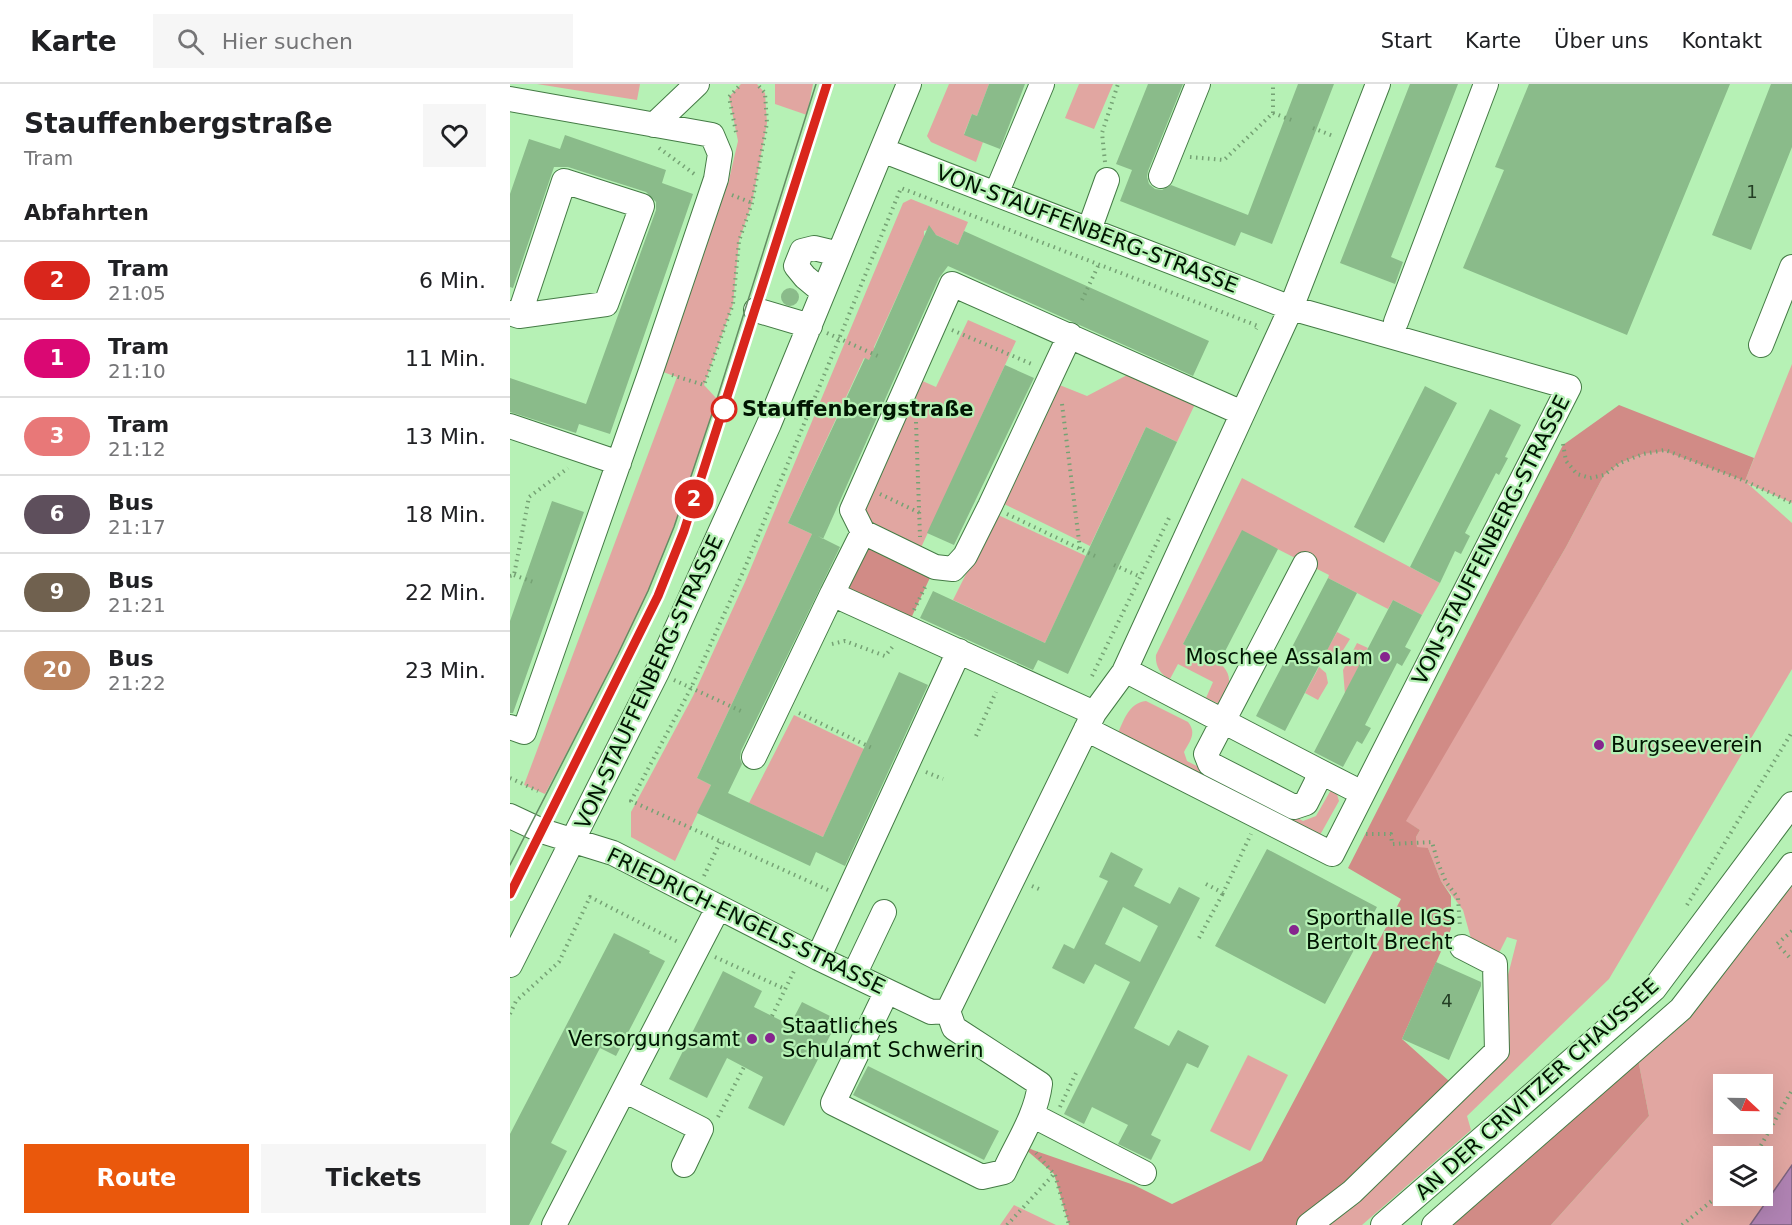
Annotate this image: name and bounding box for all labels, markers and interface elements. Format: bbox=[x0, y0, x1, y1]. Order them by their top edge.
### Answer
search box bbox=[153, 14, 573, 68]
text: Karte bbox=[30, 25, 117, 58]
icon: search bbox=[174, 25, 207, 58]
text: Hier suchen bbox=[222, 29, 353, 54]
text: Start bbox=[1381, 29, 1432, 53]
text: Karte bbox=[1465, 29, 1521, 53]
text: Über uns bbox=[1554, 29, 1649, 53]
text: Kontakt bbox=[1682, 29, 1762, 53]
button: heart bbox=[423, 104, 486, 167]
text: Stauffenbergstraße bbox=[24, 107, 333, 140]
text: Tram bbox=[24, 146, 73, 170]
street label: VON-STAUFFENBERG-STRASSE bbox=[933, 160, 1241, 298]
house number: 1 bbox=[1746, 181, 1758, 202]
text: Abfahrten bbox=[24, 200, 149, 225]
text: Tram bbox=[108, 256, 169, 281]
text: 2 bbox=[50, 268, 64, 292]
text: 6 Min. bbox=[419, 268, 486, 293]
text: 21:05 bbox=[108, 281, 166, 305]
text: Tram bbox=[108, 334, 169, 359]
text: 1 bbox=[50, 346, 64, 370]
text: 11 Min. bbox=[405, 346, 486, 371]
text: 21:10 bbox=[108, 359, 166, 383]
street label: VON-STAUFFENBERG-STRASSE bbox=[1407, 391, 1575, 689]
marker: Stauffenbergstraße bbox=[711, 396, 737, 422]
place label: Stauffenbergstraße bbox=[742, 397, 974, 421]
text: Tram bbox=[108, 412, 169, 437]
text: 3 bbox=[50, 424, 64, 448]
text: 13 Min. bbox=[405, 424, 486, 449]
text: 21:12 bbox=[108, 437, 166, 461]
line badge: 2 bbox=[674, 480, 714, 518]
text: 2 bbox=[687, 487, 701, 511]
text: Bus bbox=[108, 490, 154, 515]
text: 6 bbox=[50, 502, 64, 526]
text: 18 Min. bbox=[405, 502, 486, 527]
text: 21:17 bbox=[108, 515, 166, 539]
street label: VON-STAUFFENBERG-STRASSE bbox=[570, 531, 728, 833]
text: Bus bbox=[108, 568, 154, 593]
text: 9 bbox=[50, 580, 64, 604]
text: 22 Min. bbox=[405, 580, 486, 605]
text: 21:21 bbox=[108, 593, 166, 617]
place label: Moschee Assalam bbox=[1185, 645, 1373, 669]
text: Bus bbox=[108, 646, 154, 671]
marker: Moschee Assalam bbox=[1378, 650, 1392, 664]
text: 20 bbox=[42, 658, 72, 682]
text: 23 Min. bbox=[405, 658, 486, 683]
text: 21:22 bbox=[108, 671, 166, 695]
place label: Burgseeverein bbox=[1611, 733, 1763, 757]
marker: Burgseeverein bbox=[1592, 738, 1606, 752]
street label: FRIEDRICH-ENGELS-STRASSE bbox=[603, 843, 889, 999]
place label: Sporthalle IGS Bertolt Brecht bbox=[1306, 906, 1456, 954]
marker: Sporthalle IGS Bertolt Brecht bbox=[1287, 923, 1301, 937]
street label: AN DER CRIVITZER CHAUSSEE bbox=[1411, 973, 1663, 1205]
house number: 4 bbox=[1441, 990, 1453, 1011]
place label: Staatliches Schulamt Schwerin bbox=[782, 1014, 984, 1062]
place label: Versorgungsamt bbox=[568, 1027, 740, 1051]
marker: Staatliches Schulamt Schwerin bbox=[763, 1031, 777, 1045]
marker: Versorgungsamt bbox=[745, 1032, 759, 1046]
north arrow bbox=[1713, 1074, 1773, 1134]
map controls bbox=[1713, 1074, 1773, 1206]
button: Route bbox=[24, 1144, 249, 1213]
button: Tickets bbox=[261, 1144, 486, 1213]
button: layers bbox=[1713, 1146, 1773, 1206]

